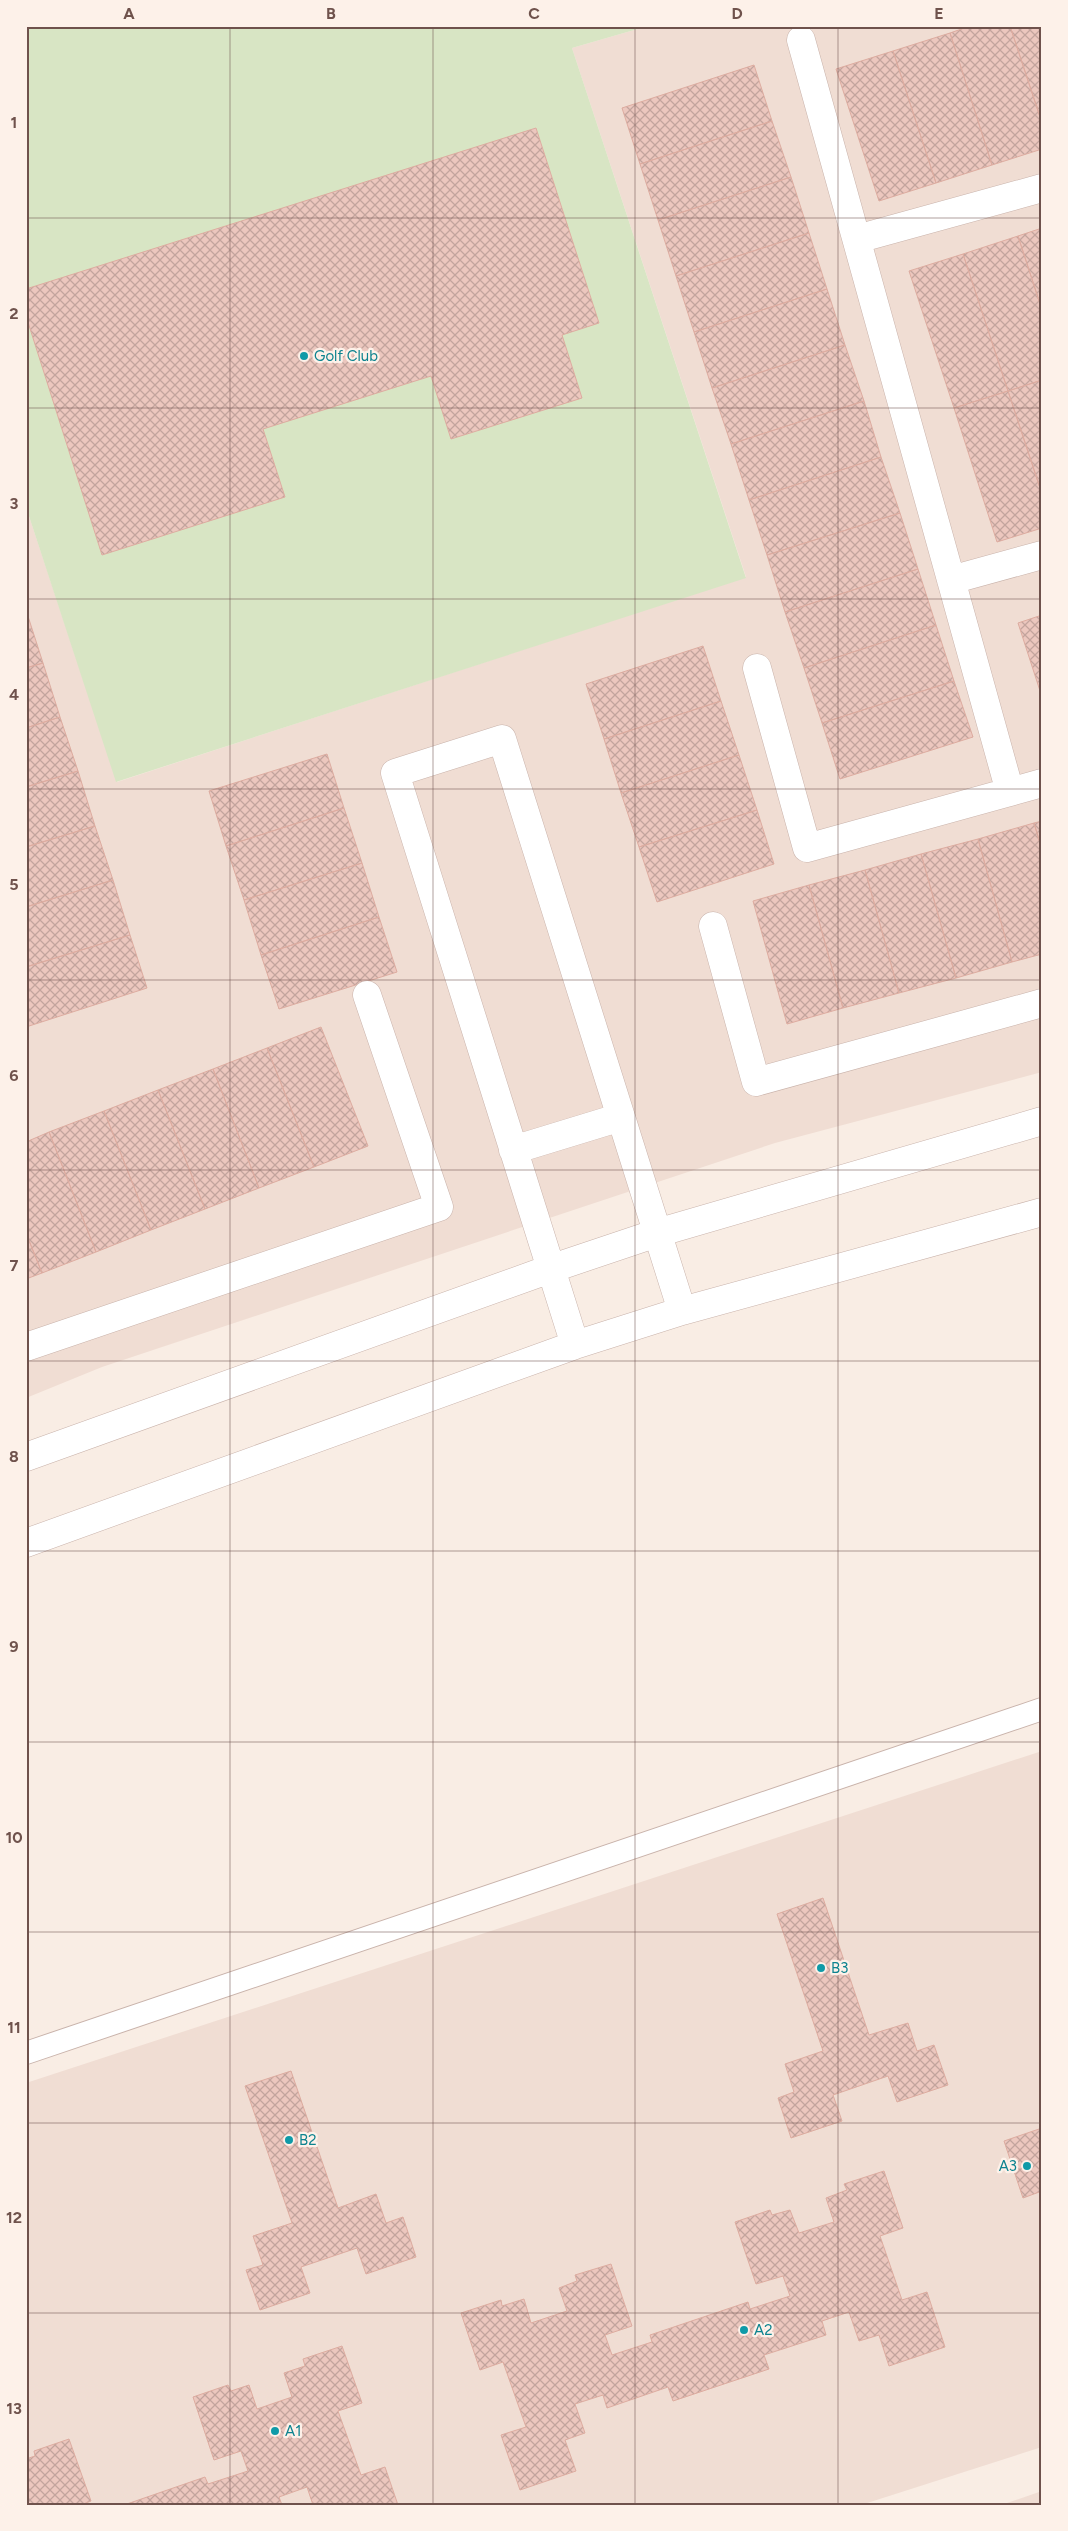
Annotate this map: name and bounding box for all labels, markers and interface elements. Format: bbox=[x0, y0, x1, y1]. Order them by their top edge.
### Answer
text: A bbox=[123, 4, 135, 23]
text: B bbox=[326, 4, 336, 23]
text: C bbox=[528, 4, 540, 23]
text: D bbox=[731, 4, 743, 23]
text: E bbox=[934, 4, 944, 23]
text: 1 bbox=[11, 113, 17, 132]
text: 2 bbox=[9, 304, 19, 323]
place label: Golf Club bbox=[314, 347, 378, 365]
marker: Golf Club bbox=[298, 350, 310, 362]
text: 3 bbox=[10, 494, 19, 513]
text: 4 bbox=[9, 685, 19, 704]
text: 5 bbox=[9, 875, 19, 894]
text: 6 bbox=[9, 1066, 19, 1085]
text: 7 bbox=[10, 1256, 19, 1275]
text: 8 bbox=[9, 1447, 19, 1466]
text: 9 bbox=[9, 1637, 19, 1656]
text: 10 bbox=[5, 1828, 23, 1847]
place label: B3 bbox=[831, 1959, 848, 1977]
marker: B3 bbox=[815, 1962, 827, 1974]
text: 11 bbox=[7, 2018, 21, 2037]
place label: B2 bbox=[299, 2131, 317, 2149]
marker: B2 bbox=[283, 2134, 295, 2146]
place label: A3 bbox=[999, 2157, 1017, 2175]
marker: A3 bbox=[1021, 2160, 1033, 2172]
text: 12 bbox=[6, 2208, 22, 2227]
place label: A2 bbox=[754, 2321, 773, 2339]
marker: A2 bbox=[738, 2324, 750, 2336]
text: 13 bbox=[6, 2399, 22, 2418]
place label: A1 bbox=[285, 2422, 301, 2440]
marker: A1 bbox=[269, 2425, 281, 2437]

